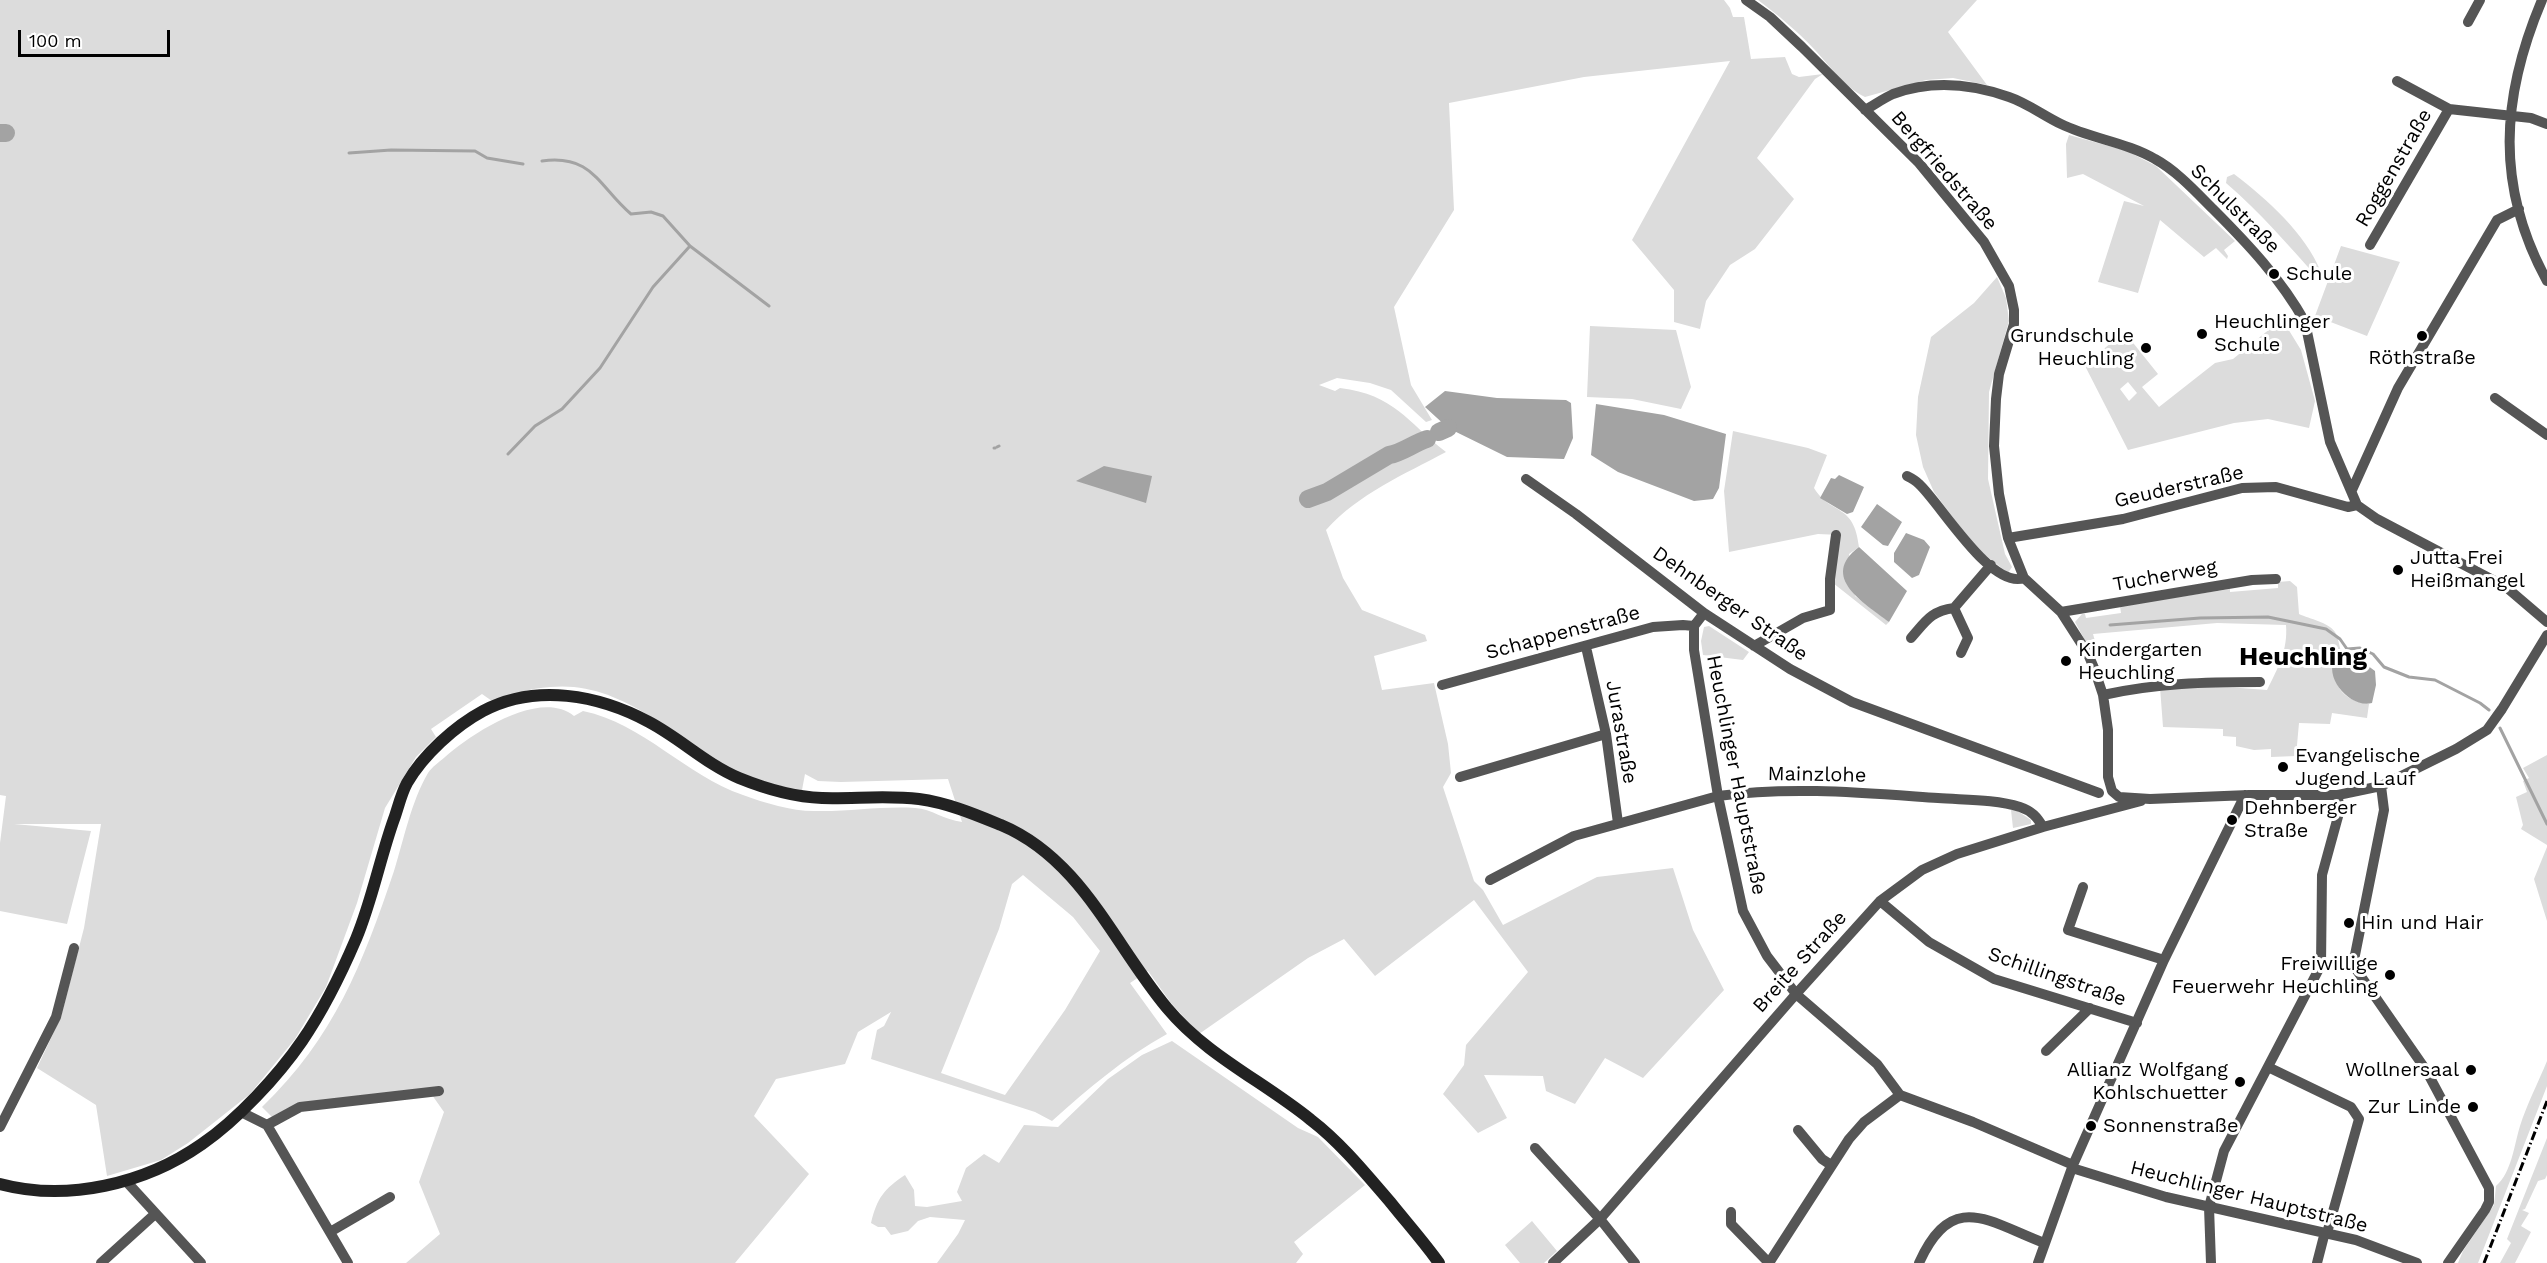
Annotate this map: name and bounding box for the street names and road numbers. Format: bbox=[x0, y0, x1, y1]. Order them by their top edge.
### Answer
street label: Roggenstraße bbox=[2351, 105, 2437, 231]
street label: Bergfriedstraße bbox=[1886, 106, 2002, 236]
street label: Schulstraße bbox=[2185, 159, 2285, 259]
street label: Geuderstraße bbox=[2112, 460, 2246, 514]
street label: Dehnberger Straße bbox=[1648, 541, 1812, 667]
street label: Tucherweg bbox=[2111, 555, 2219, 597]
street label: Schappenstraße bbox=[1483, 601, 1643, 665]
street label: Heuchlinger Hauptstraße bbox=[1701, 653, 1771, 897]
street label: Jurastraße bbox=[1600, 678, 1642, 786]
street label: Mainzlohe bbox=[1767, 762, 1867, 788]
street label: Breite Straße bbox=[1748, 906, 1852, 1018]
street label: Schillingstraße bbox=[1985, 942, 2129, 1012]
street label: Heuchlinger Hauptstraße bbox=[2128, 1156, 2370, 1238]

